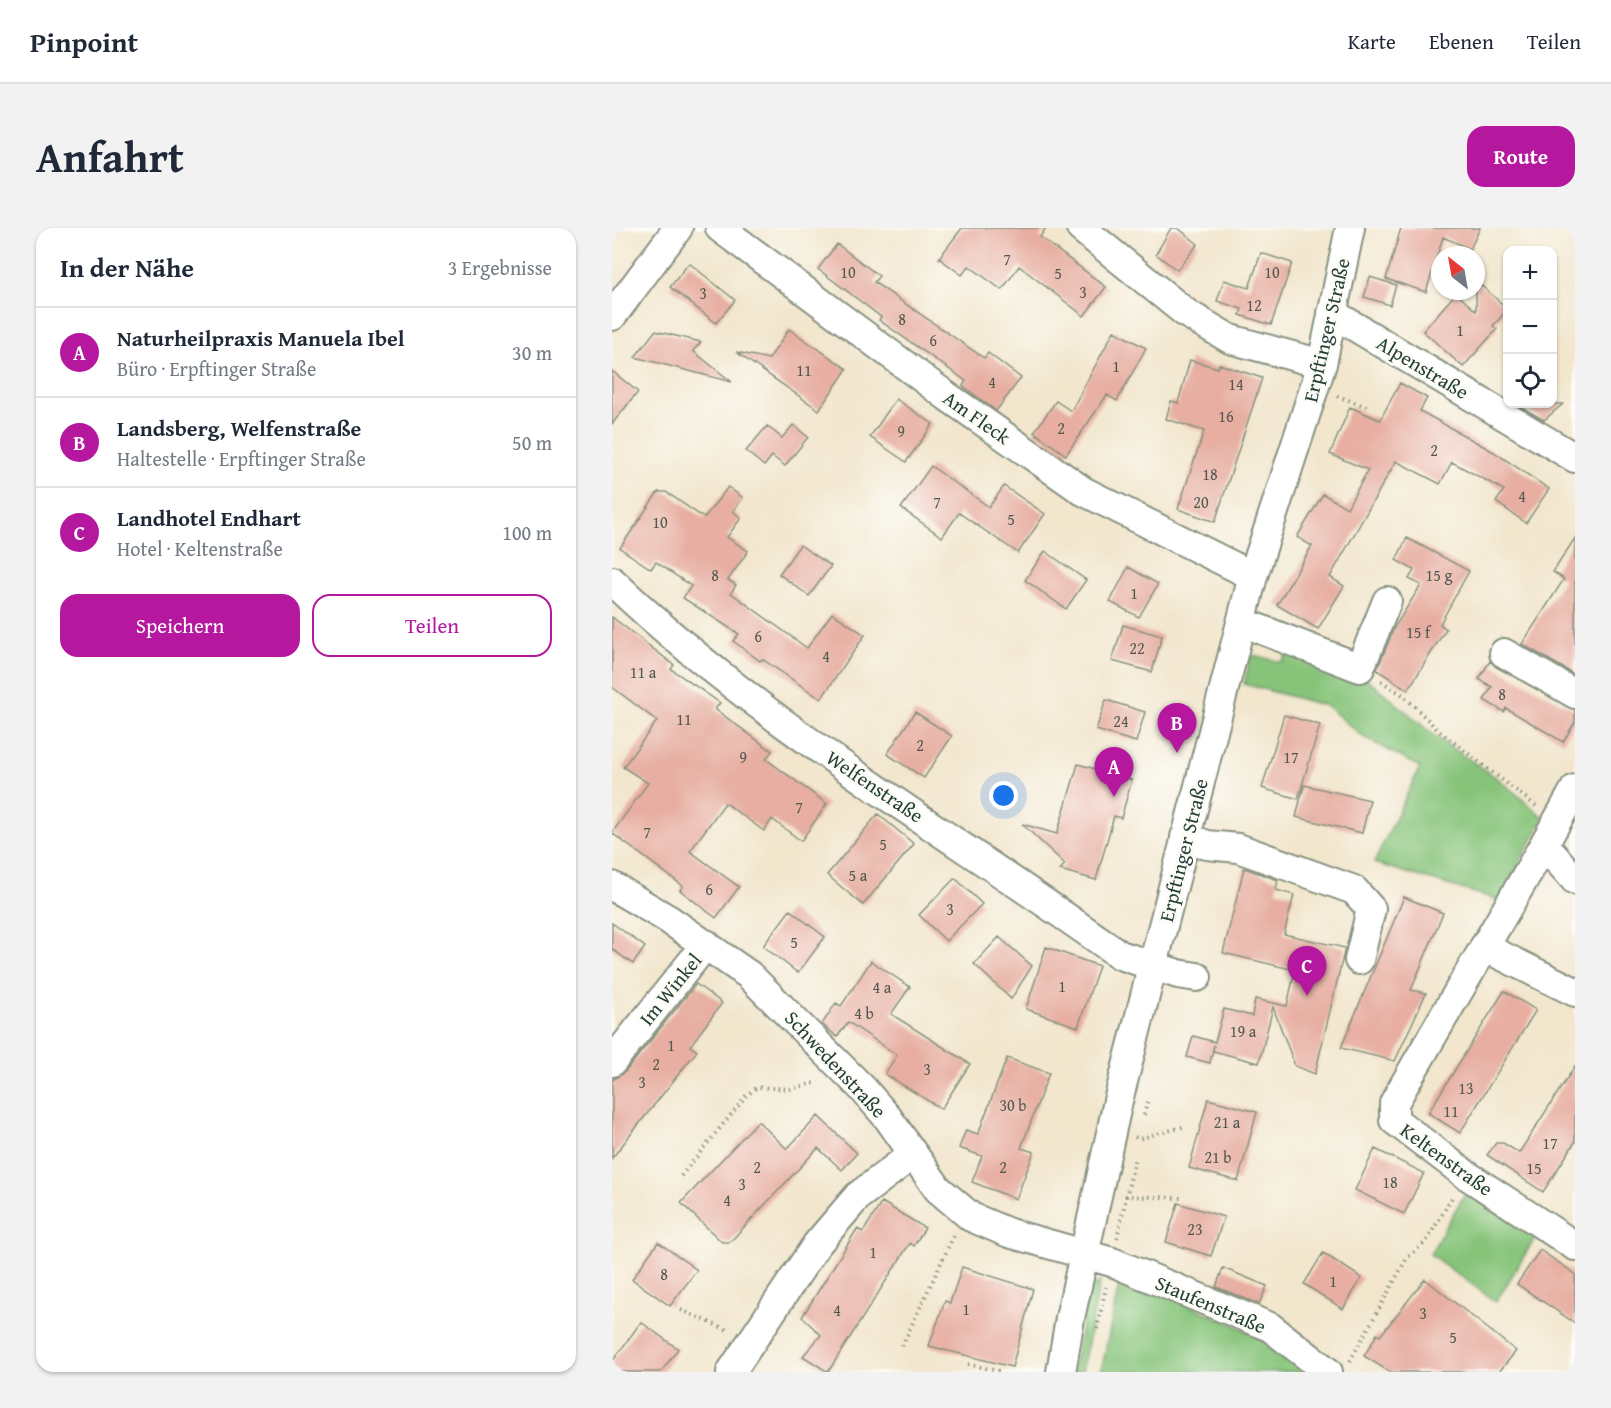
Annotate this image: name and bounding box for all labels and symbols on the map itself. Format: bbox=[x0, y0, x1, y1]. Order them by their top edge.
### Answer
north arrow bbox=[1431, 246, 1485, 300]
house number: 7 bbox=[1003, 247, 1011, 271]
street label: Erpftinger Straße bbox=[1295, 255, 1357, 405]
house number: 10 bbox=[840, 260, 856, 284]
house number: 10 bbox=[1264, 260, 1280, 284]
house number: 5 bbox=[1054, 261, 1062, 285]
house number: 3 bbox=[1079, 280, 1087, 304]
house number: 3 bbox=[699, 281, 707, 305]
house number: 12 bbox=[1246, 293, 1262, 317]
house number: 8 bbox=[898, 307, 906, 331]
house number: 1 bbox=[1456, 318, 1464, 342]
house number: 6 bbox=[929, 328, 937, 352]
street label: Alpenstraße bbox=[1371, 328, 1475, 406]
house number: 1 bbox=[1112, 354, 1120, 378]
house number: 11 bbox=[796, 358, 812, 382]
house number: 4 bbox=[988, 370, 996, 394]
house number: 14 bbox=[1228, 372, 1244, 396]
street label: Am Fleck bbox=[937, 383, 1017, 451]
house number: 16 bbox=[1218, 404, 1234, 428]
house number: 2 bbox=[1057, 416, 1065, 440]
house number: 9 bbox=[897, 419, 905, 443]
house number: 2 bbox=[1430, 438, 1438, 462]
house number: 18 bbox=[1202, 462, 1218, 486]
house number: 4 bbox=[1518, 484, 1526, 508]
house number: 7 bbox=[933, 490, 941, 514]
house number: 20 bbox=[1193, 490, 1209, 514]
house number: 5 bbox=[1007, 507, 1015, 531]
house number: 10 bbox=[652, 510, 668, 534]
house number: 8 bbox=[711, 563, 719, 587]
house number: 15 g bbox=[1426, 563, 1452, 587]
house number: 1 bbox=[1130, 581, 1138, 605]
house number: 15 f bbox=[1406, 620, 1432, 644]
house number: 6 bbox=[754, 624, 762, 648]
house number: 22 bbox=[1129, 636, 1145, 660]
house number: 4 bbox=[822, 644, 830, 668]
house number: 11 a bbox=[630, 660, 657, 684]
house number: 8 bbox=[1498, 682, 1506, 706]
pin: B bbox=[1158, 704, 1196, 753]
house number: 11 bbox=[676, 707, 692, 731]
house number: 24 bbox=[1113, 709, 1129, 733]
house number: 2 bbox=[916, 733, 924, 757]
street label: Welfenstraße bbox=[821, 743, 929, 829]
house number: 9 bbox=[739, 745, 747, 769]
house number: 17 bbox=[1283, 745, 1299, 769]
pin: A bbox=[1094, 748, 1134, 797]
street label: Erpftinger Straße bbox=[1151, 775, 1215, 925]
your location bbox=[989, 781, 1018, 810]
house number: 7 bbox=[795, 795, 803, 819]
house number: 7 bbox=[643, 820, 651, 844]
house number: 5 bbox=[879, 832, 887, 856]
house number: 5 a bbox=[849, 863, 868, 887]
house number: 6 bbox=[705, 877, 713, 901]
house number: 3 bbox=[946, 897, 954, 921]
house number: 5 bbox=[790, 930, 798, 954]
street label: Im Winkel bbox=[632, 946, 708, 1031]
pin: C bbox=[1288, 946, 1326, 996]
house number: 1 bbox=[1058, 974, 1066, 998]
house number: 4 a bbox=[873, 975, 892, 999]
house number: 4 b bbox=[854, 1001, 874, 1025]
street label: Schwedenstraße bbox=[778, 1004, 894, 1124]
house number: 19 a bbox=[1230, 1019, 1257, 1043]
house number: 1 bbox=[667, 1033, 675, 1057]
house number: 2 bbox=[652, 1052, 660, 1076]
house number: 3 bbox=[923, 1057, 931, 1081]
house number: 3 bbox=[638, 1070, 646, 1094]
house number: 13 bbox=[1458, 1076, 1474, 1100]
house number: 30 b bbox=[999, 1093, 1027, 1117]
house number: 11 bbox=[1443, 1099, 1459, 1123]
house number: 21 a bbox=[1214, 1110, 1241, 1134]
street label: Keltenstraße bbox=[1395, 1115, 1499, 1203]
house number: 17 bbox=[1542, 1131, 1558, 1155]
house number: 21 b bbox=[1204, 1145, 1232, 1169]
house number: 2 bbox=[753, 1155, 761, 1179]
house number: 2 bbox=[999, 1155, 1007, 1179]
house number: 15 bbox=[1526, 1156, 1542, 1180]
house number: 18 bbox=[1382, 1170, 1398, 1194]
house number: 3 bbox=[738, 1172, 746, 1196]
house number: 4 bbox=[723, 1188, 731, 1212]
house number: 23 bbox=[1187, 1217, 1203, 1241]
house number: 1 bbox=[869, 1240, 877, 1264]
house number: 8 bbox=[660, 1262, 668, 1286]
street label: Staufenstraße bbox=[1151, 1268, 1271, 1340]
house number: 1 bbox=[1329, 1269, 1337, 1293]
house number: 1 bbox=[962, 1297, 970, 1321]
house number: 4 bbox=[833, 1298, 841, 1322]
house number: 3 bbox=[1419, 1301, 1427, 1325]
house number: 5 bbox=[1449, 1325, 1457, 1349]

